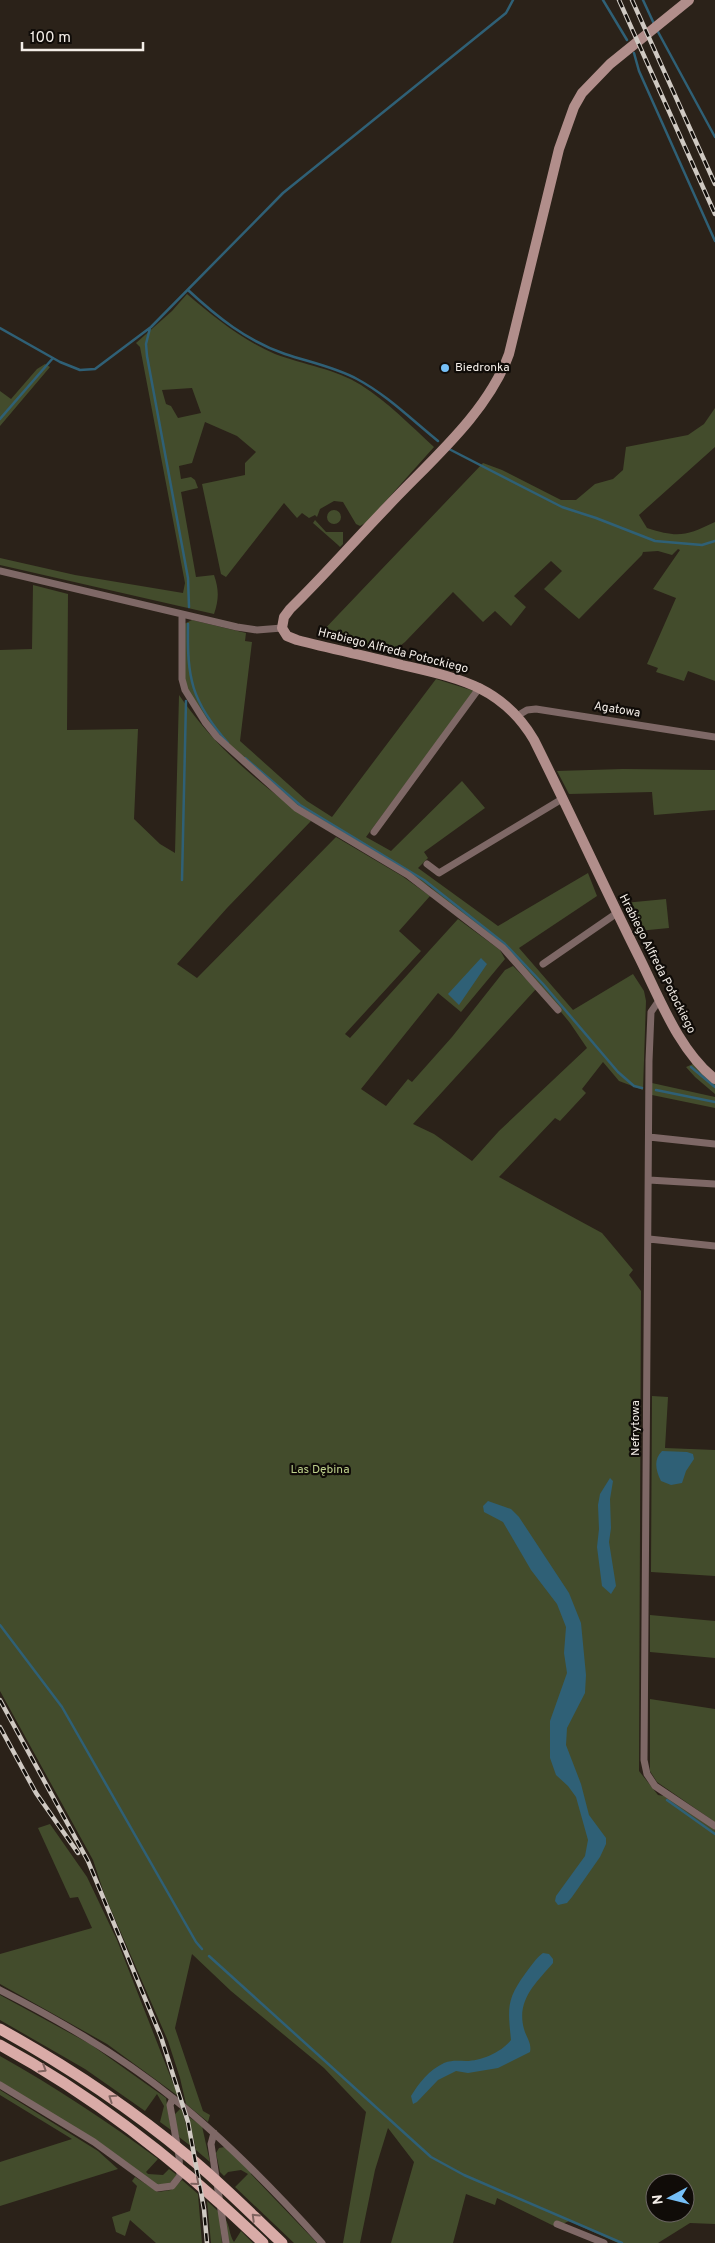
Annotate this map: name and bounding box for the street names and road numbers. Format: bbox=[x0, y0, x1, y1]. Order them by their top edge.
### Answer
street label: Hrabiego Alfreda Potockiego bbox=[316, 625, 470, 678]
street label: Agatowa bbox=[593, 698, 641, 722]
street label: Hrabiego Alfreda Potockiego bbox=[615, 892, 699, 1037]
street label: Nefrytowa bbox=[628, 1400, 644, 1456]

